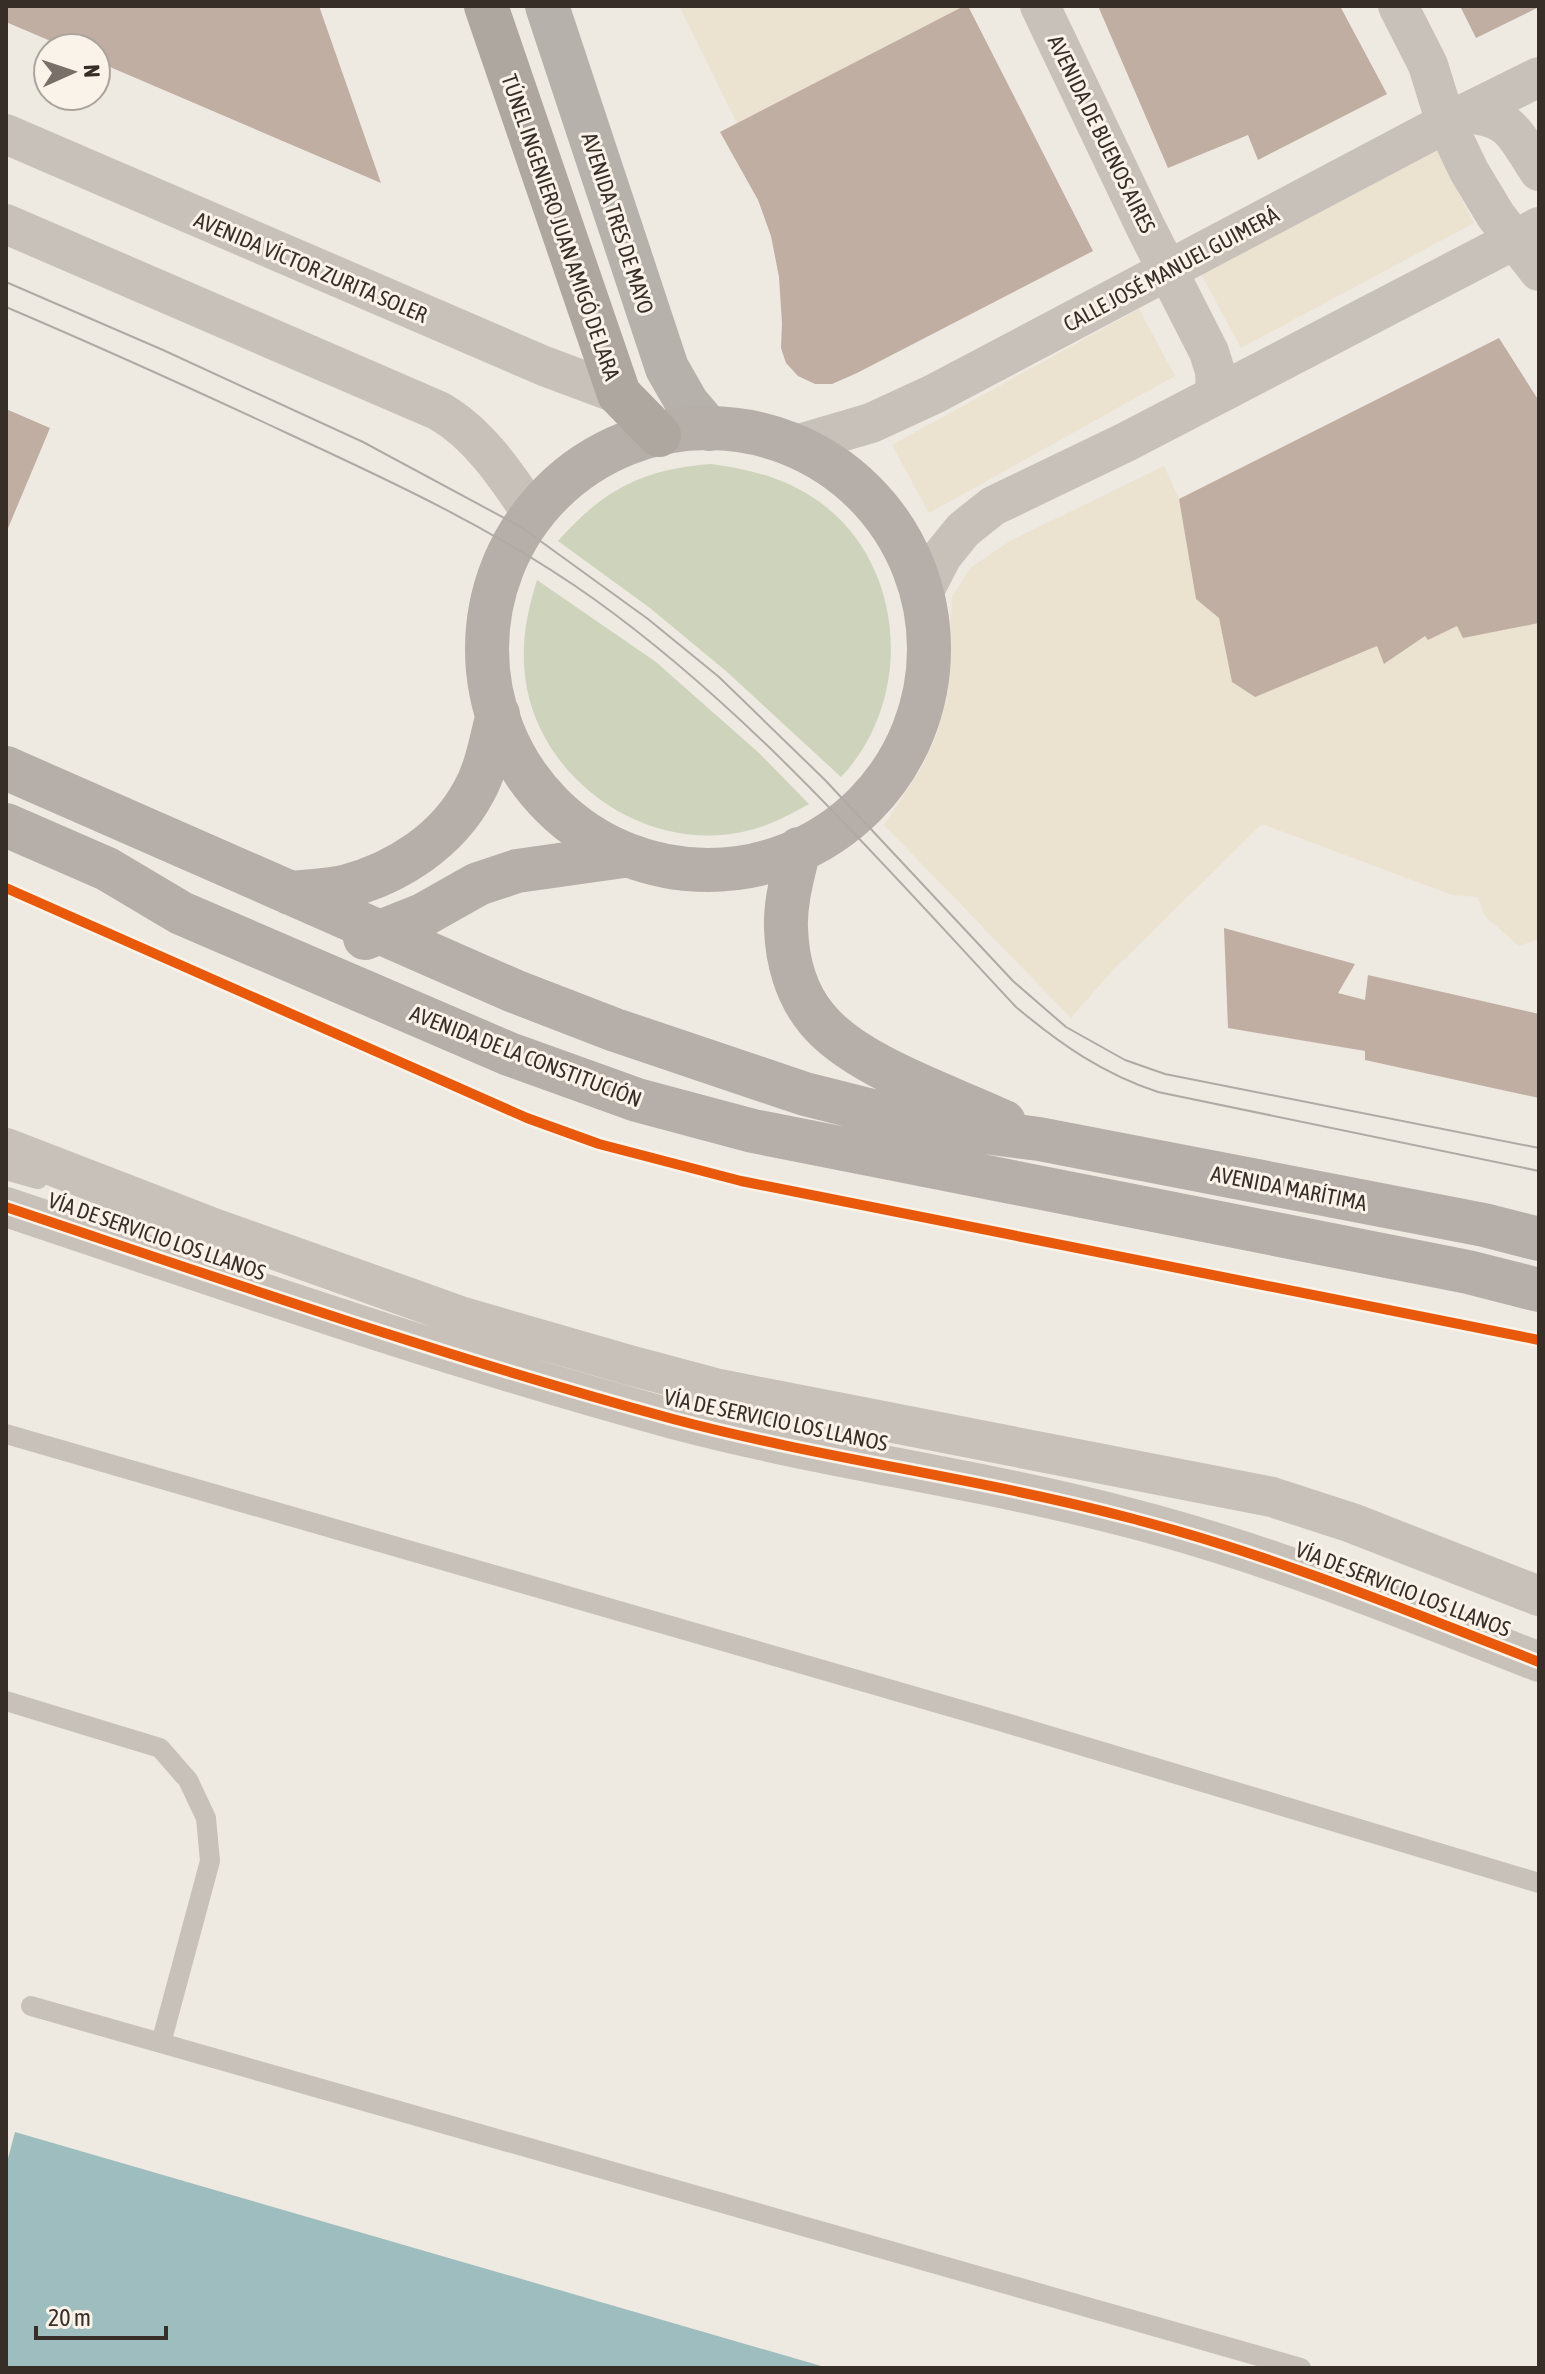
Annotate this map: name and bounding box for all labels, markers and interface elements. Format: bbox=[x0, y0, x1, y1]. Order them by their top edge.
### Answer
street label: AVENIDA DE BUENOS AIRES bbox=[1043, 31, 1161, 237]
north arrow bbox=[32, 32, 112, 112]
text: N bbox=[79, 64, 105, 78]
street label: TÚNEL INGENIERO JUAN AMIGÓ DE LARA bbox=[496, 71, 626, 384]
street label: AVENIDA TRES DE MAYO bbox=[576, 129, 660, 317]
street label: CALLE JOSÉ MANUEL GUIMERÁ bbox=[1059, 201, 1283, 337]
street label: AVENIDA VÍCTOR ZURITA SOLER bbox=[191, 206, 431, 328]
street label: AVENIDA DE LA CONSTITUCIÓN bbox=[407, 1000, 645, 1112]
street label: AVENIDA MARÍTIMA bbox=[1209, 1160, 1369, 1216]
street label: VÍA DE SERVICIO LOS LLANOS bbox=[45, 1187, 269, 1285]
street label: VÍA DE SERVICIO LOS LLANOS bbox=[662, 1384, 890, 1456]
street label: VÍA DE SERVICIO LOS LLANOS bbox=[1292, 1536, 1514, 1642]
scale bar bbox=[36, 2290, 166, 2340]
text: 20 m bbox=[48, 2304, 91, 2331]

